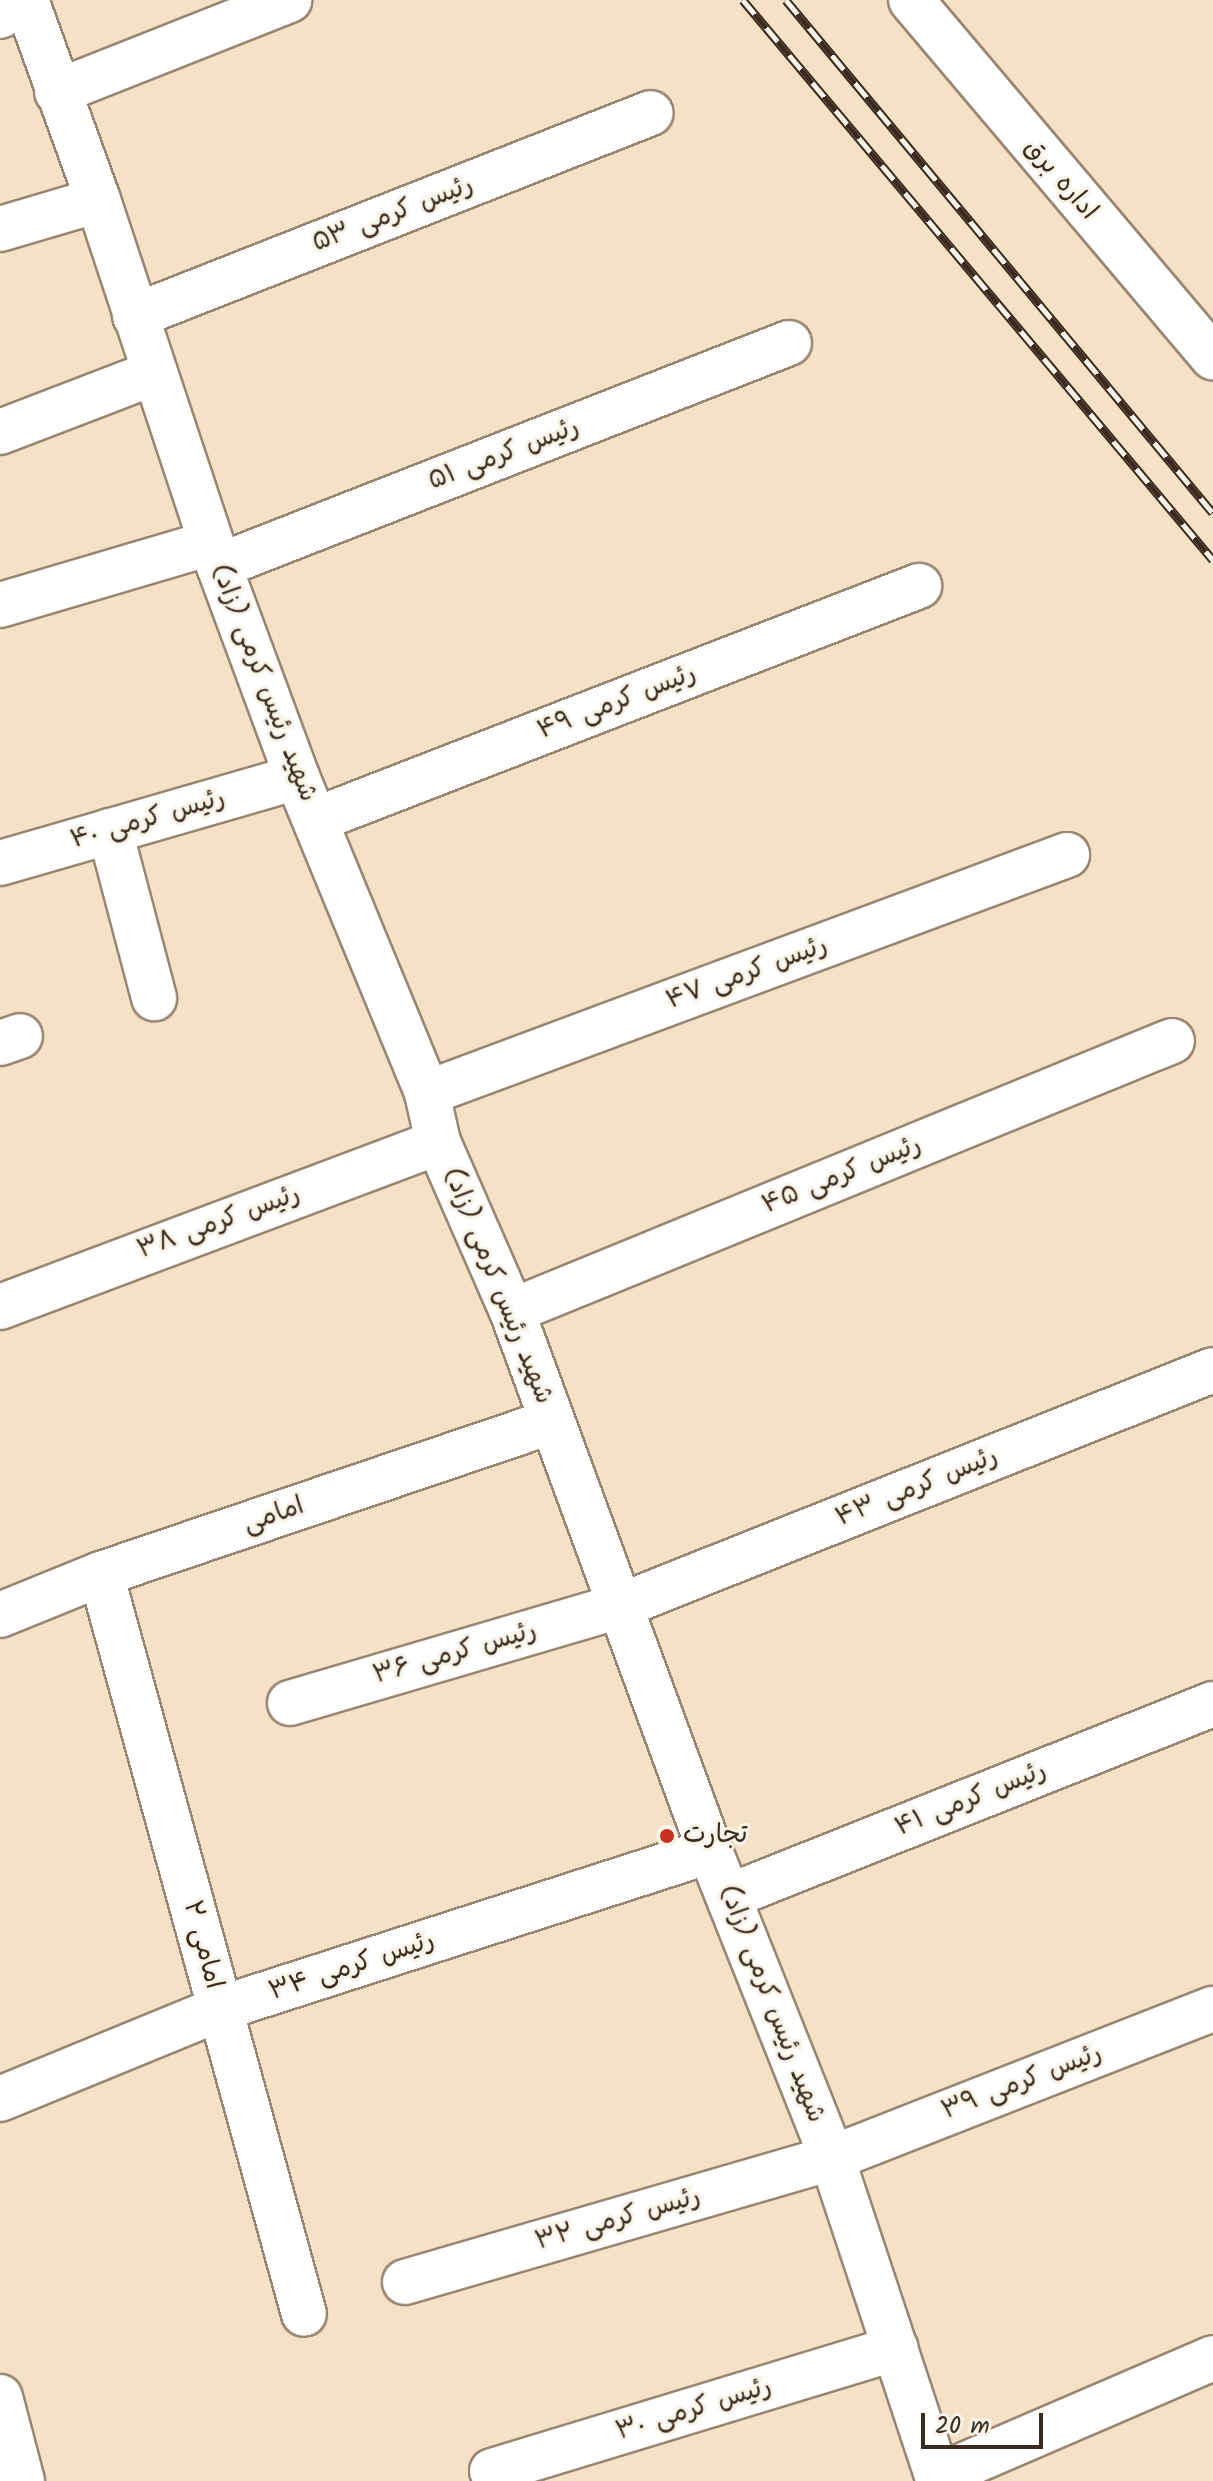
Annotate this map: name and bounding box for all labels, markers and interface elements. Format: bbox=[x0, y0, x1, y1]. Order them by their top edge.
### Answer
street label: اداره برق bbox=[1016, 133, 1104, 227]
street label: رئیس کرمی ۵۳ bbox=[308, 170, 478, 260]
street label: رئیس کرمی ۵۱ bbox=[424, 412, 584, 498]
street label: شهید رئیس کرمی (زاد) bbox=[203, 560, 323, 806]
street label: رئیس کرمی ۴۹ bbox=[533, 658, 701, 748]
street label: رئیس کرمی ۴۰ bbox=[67, 783, 229, 857]
street label: رئیس کرمی ۴۷ bbox=[662, 930, 832, 1018]
street label: رئیس کرمی ۴۵ bbox=[758, 1130, 926, 1222]
street label: شهید رئیس کرمی (زاد) bbox=[435, 1163, 559, 1409]
street label: رئیس کرمی ۳۸ bbox=[133, 1179, 305, 1267]
street label: رئیس کرمی ۴۳ bbox=[831, 1441, 1003, 1535]
street label: امامی bbox=[240, 1491, 308, 1541]
street label: رئیس کرمی ۳۶ bbox=[370, 1616, 540, 1692]
street label: رئیس کرمی ۴۱ bbox=[891, 1756, 1051, 1844]
place label: تجارت bbox=[683, 1820, 747, 1852]
marker: تجارت bbox=[658, 1827, 676, 1845]
street label: شهید رئیس کرمی (زاد) bbox=[711, 1881, 831, 2127]
street label: امامی ۲ bbox=[175, 1897, 229, 1993]
street label: رئیس کرمی ۳۴ bbox=[265, 1926, 439, 2008]
street label: رئیس کرمی ۳۹ bbox=[938, 2038, 1106, 2128]
street label: رئیس کرمی ۳۲ bbox=[532, 2182, 704, 2258]
street label: رئیس کرمی ۳۰ bbox=[612, 2372, 776, 2448]
scale bar bbox=[925, 2397, 1047, 2447]
text: 20 m bbox=[935, 2407, 990, 2446]

